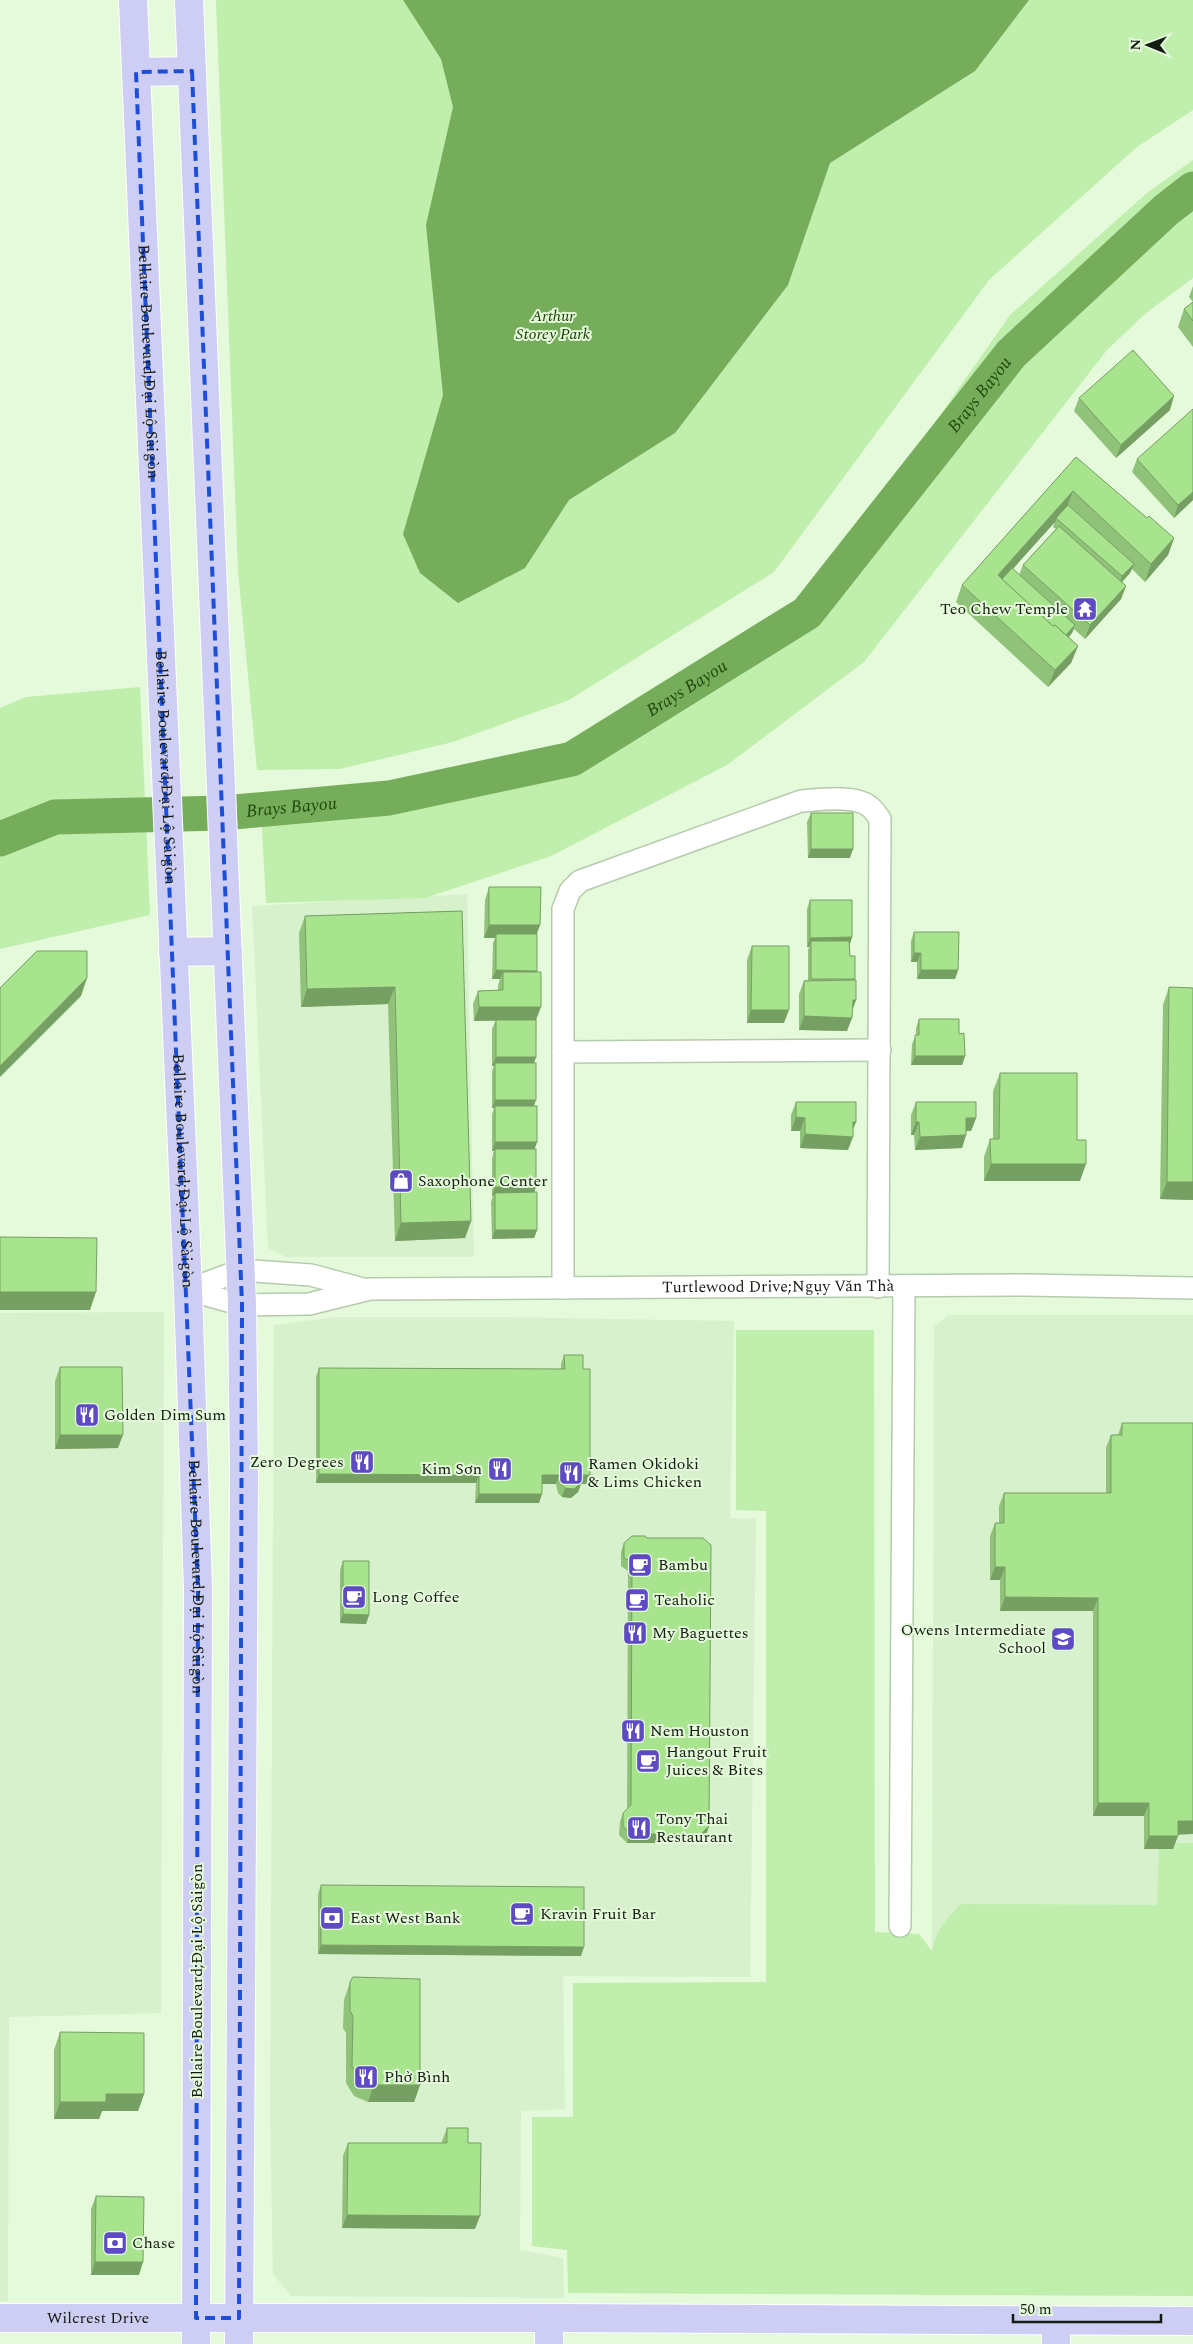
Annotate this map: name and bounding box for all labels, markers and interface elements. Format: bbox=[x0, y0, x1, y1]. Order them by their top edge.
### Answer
north arrow bbox=[1123, 20, 1173, 70]
text: N bbox=[1125, 39, 1146, 51]
street label: Bellaire Boulevard;Đại Lộ Sàigòn bbox=[131, 244, 165, 479]
park label: Arthur Storey Park bbox=[516, 304, 591, 346]
water label: Brays Bayou bbox=[940, 350, 1018, 439]
temple icon: Teo Chew Temple bbox=[1072, 596, 1098, 622]
place label: Teo Chew Temple bbox=[940, 597, 1068, 621]
street label: Bellaire Boulevard;Đại Lộ Sàigòn bbox=[149, 650, 183, 885]
water label: Brays Bayou bbox=[641, 652, 733, 723]
water label: Brays Bayou bbox=[245, 789, 339, 824]
street label: Bellaire Boulevard;Đại Lộ Sàigòn bbox=[166, 1053, 200, 1289]
shop icon: Saxophone Center bbox=[388, 1168, 414, 1194]
place label: Saxophone Center bbox=[418, 1169, 548, 1193]
street label: Turtlewood Drive;Ngụy Văn Thà bbox=[662, 1274, 894, 1299]
restaurant icon: Golden Dim Sum bbox=[74, 1402, 100, 1428]
place label: Golden Dim Sum bbox=[104, 1403, 226, 1427]
restaurant icon: Zero Degrees bbox=[349, 1449, 375, 1475]
place label: Zero Degrees bbox=[250, 1450, 344, 1474]
place label: Ramen Okidoki & Lims Chicken bbox=[588, 1452, 702, 1494]
restaurant icon: Kim Sơn bbox=[487, 1456, 513, 1482]
place label: Kim Sơn bbox=[421, 1457, 482, 1481]
street label: Bellaire Boulevard;Đại Lộ Sàigòn bbox=[182, 1459, 210, 1694]
restaurant icon: Ramen Okidoki & Lims Chicken bbox=[558, 1460, 584, 1486]
cafe icon: Bambu bbox=[627, 1552, 653, 1578]
place label: Bambu bbox=[658, 1553, 708, 1577]
cafe icon: Long Coffee bbox=[341, 1584, 367, 1610]
place label: Long Coffee bbox=[372, 1585, 459, 1609]
cafe icon: Teaholic bbox=[624, 1587, 650, 1613]
place label: Teaholic bbox=[654, 1588, 715, 1612]
place label: Owens Intermediate School bbox=[901, 1618, 1046, 1660]
restaurant icon: My Baguettes bbox=[622, 1620, 648, 1646]
place label: My Baguettes bbox=[652, 1621, 749, 1645]
school or university icon: Owens Intermediate School bbox=[1050, 1626, 1076, 1652]
restaurant icon: Nem Houston bbox=[620, 1718, 646, 1744]
place label: Nem Houston bbox=[650, 1719, 749, 1743]
place label: Hangout Fruit Juices & Bites bbox=[666, 1740, 768, 1782]
cafe icon: Hangout Fruit Juices & Bites bbox=[635, 1748, 661, 1774]
place label: Tony Thai Restaurant bbox=[656, 1807, 733, 1849]
restaurant icon: Tony Thai Restaurant bbox=[626, 1815, 652, 1841]
street label: Bellaire Boulevard;Đại Lộ Sàigòn bbox=[185, 1864, 209, 2098]
cafe icon: Kravin Fruit Bar bbox=[509, 1901, 535, 1927]
place label: Kravin Fruit Bar bbox=[540, 1902, 656, 1926]
bank icon: East West Bank bbox=[319, 1905, 345, 1931]
place label: East West Bank bbox=[350, 1906, 461, 1930]
restaurant icon: Phở Bình bbox=[353, 2064, 379, 2090]
place label: Phở Bình bbox=[384, 2065, 450, 2089]
bank icon: Chase bbox=[102, 2230, 128, 2256]
place label: Chase bbox=[132, 2231, 175, 2255]
scale bar bbox=[1013, 2292, 1160, 2324]
text: 50 m bbox=[1020, 2298, 1052, 2321]
street label: Wilcrest Drive bbox=[47, 2306, 149, 2330]

